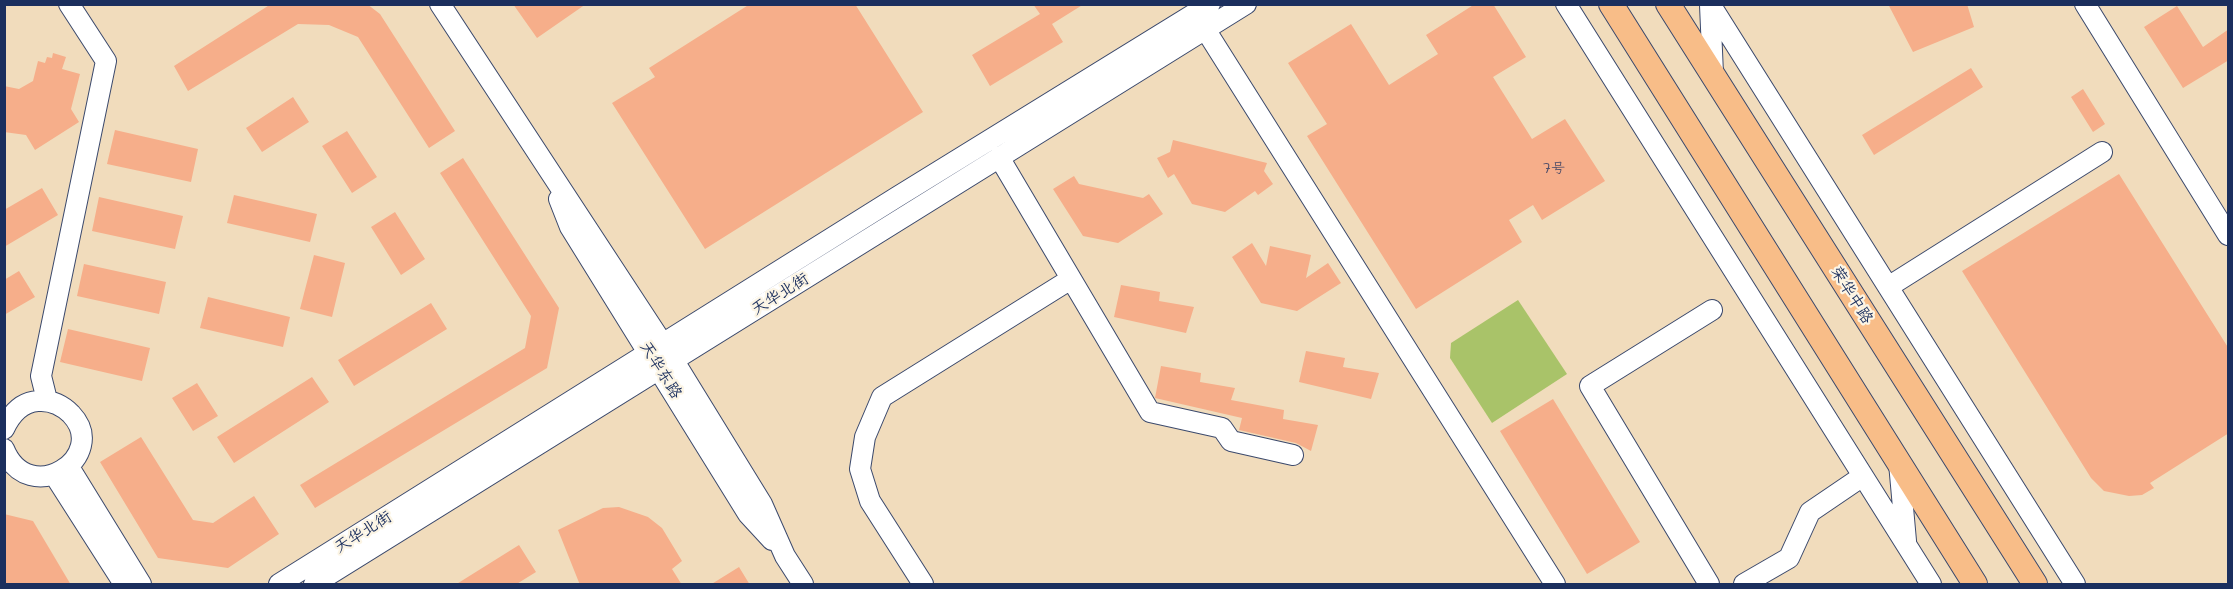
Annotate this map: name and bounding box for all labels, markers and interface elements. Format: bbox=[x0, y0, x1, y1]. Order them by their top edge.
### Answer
house number: 7号 bbox=[1543, 161, 1565, 177]
street label: 荣华中路 bbox=[1827, 263, 1877, 327]
street label: 天华北街 bbox=[748, 269, 812, 319]
street label: 天华东路 bbox=[636, 338, 686, 402]
street label: 天华北街 bbox=[331, 507, 395, 557]

